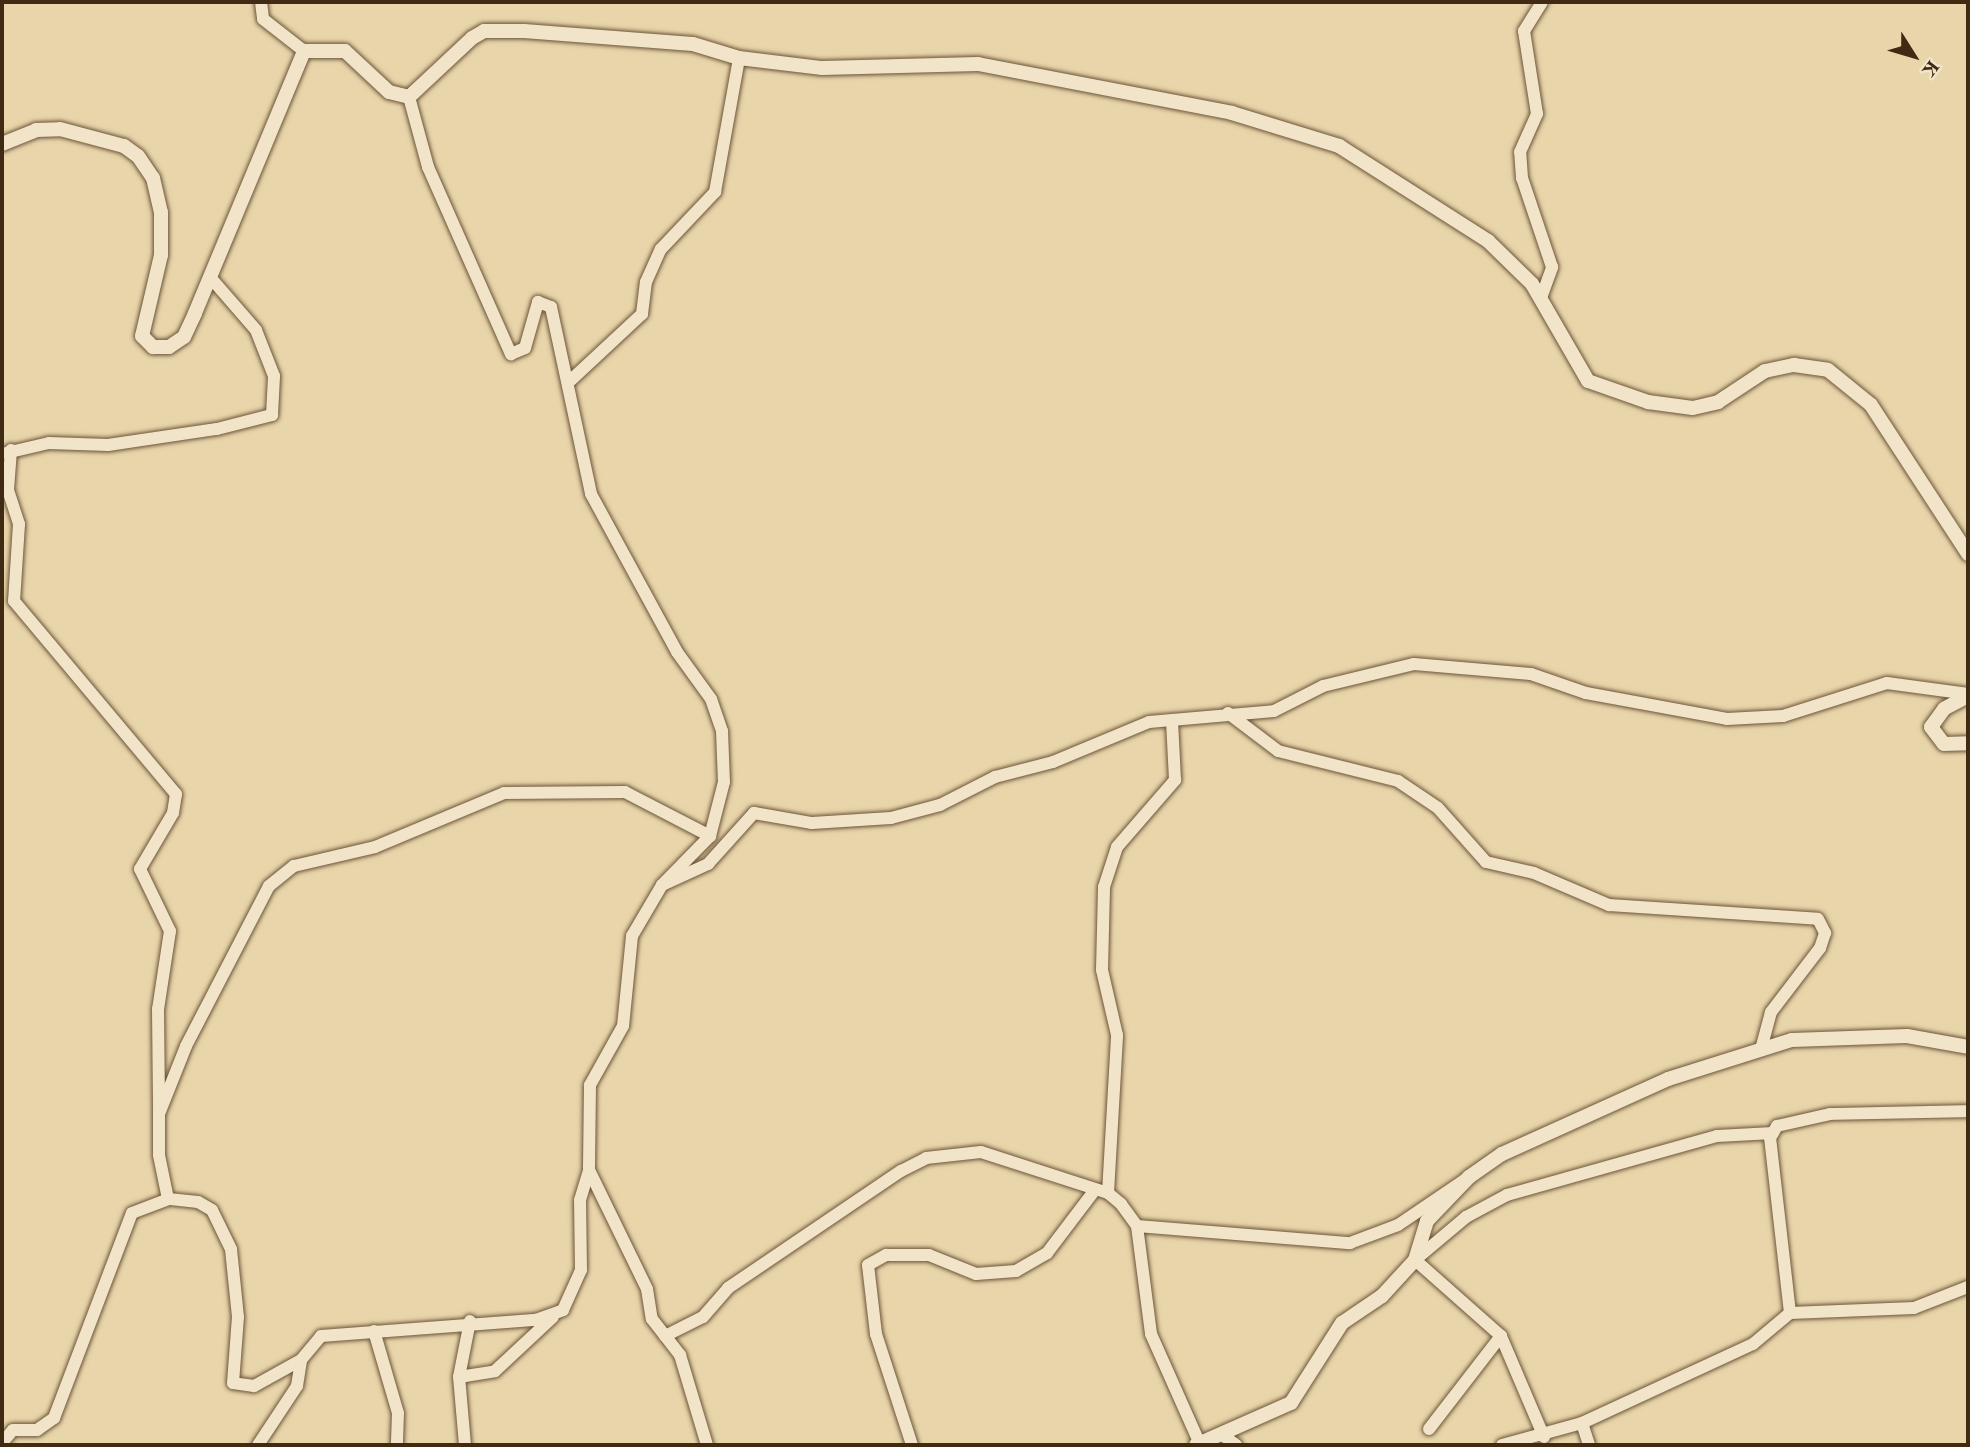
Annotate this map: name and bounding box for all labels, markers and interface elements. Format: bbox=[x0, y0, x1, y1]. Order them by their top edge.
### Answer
north arrow bbox=[1879, 21, 1949, 91]
text: K bbox=[1917, 56, 1946, 82]

